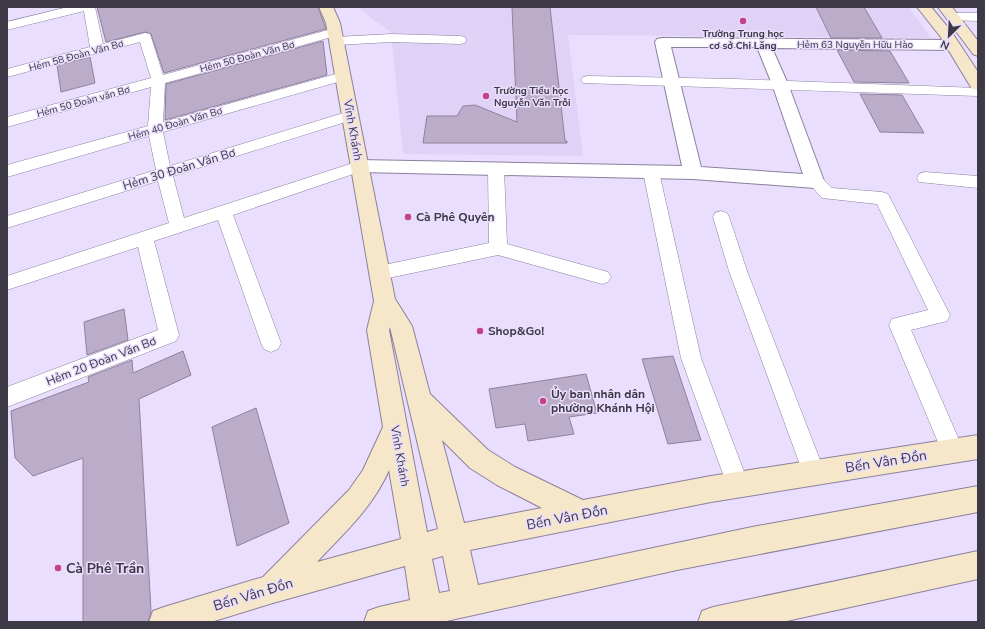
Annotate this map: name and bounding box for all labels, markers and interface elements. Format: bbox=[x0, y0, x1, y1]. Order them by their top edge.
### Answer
marker: Trường Trung học cơ sở Chi Lăng bbox=[738, 16, 748, 26]
north arrow bbox=[929, 16, 969, 56]
place label: Trường Trung học cơ sở Chi Lăng bbox=[702, 27, 784, 53]
street label: Hẻm 58 Đoàn Văn Bơ bbox=[27, 36, 126, 75]
text: N bbox=[938, 36, 952, 53]
street label: Hẻm 50 Đoàn Văn Bơ bbox=[198, 37, 297, 76]
street label: Hẻm 63 Nguyễn Hữu Hào bbox=[797, 38, 913, 52]
street label: Hẻm 50 Đoàn văn Bơ bbox=[35, 83, 132, 121]
place label: Trường Tiểu học Nguyễn Văn Trỗi bbox=[494, 84, 571, 110]
marker: Trường Tiểu học Nguyễn Văn Trỗi bbox=[481, 91, 491, 101]
street label: Vĩnh Khánh bbox=[340, 97, 366, 162]
street label: Hẻm 40 Đoàn Văn Bơ bbox=[127, 104, 224, 144]
street label: Hẻm 30 Đoàn Văn Bơ bbox=[121, 144, 238, 194]
place label: Cà Phê Quyên bbox=[416, 209, 494, 225]
marker: Cà Phê Quyên bbox=[403, 212, 413, 222]
place label: Shop&Go! bbox=[488, 323, 544, 339]
marker: Shop&Go! bbox=[475, 326, 485, 336]
street label: Hẻm 20 Đoàn Văn Bơ bbox=[44, 332, 159, 389]
place label: Ủy ban nhân dân phường Khánh Hội bbox=[551, 386, 655, 416]
marker: Ủy ban nhân dân phường Khánh Hội bbox=[538, 396, 548, 406]
street label: Vĩnh Khánh bbox=[387, 423, 413, 488]
street label: Bến Vân Đồn bbox=[844, 446, 928, 477]
street label: Bến Vân Đồn bbox=[525, 500, 609, 535]
place label: Cà Phê Trần bbox=[66, 559, 144, 578]
marker: Cà Phê Trần bbox=[53, 563, 63, 573]
street label: Bến Vân Đồn bbox=[211, 573, 295, 616]

